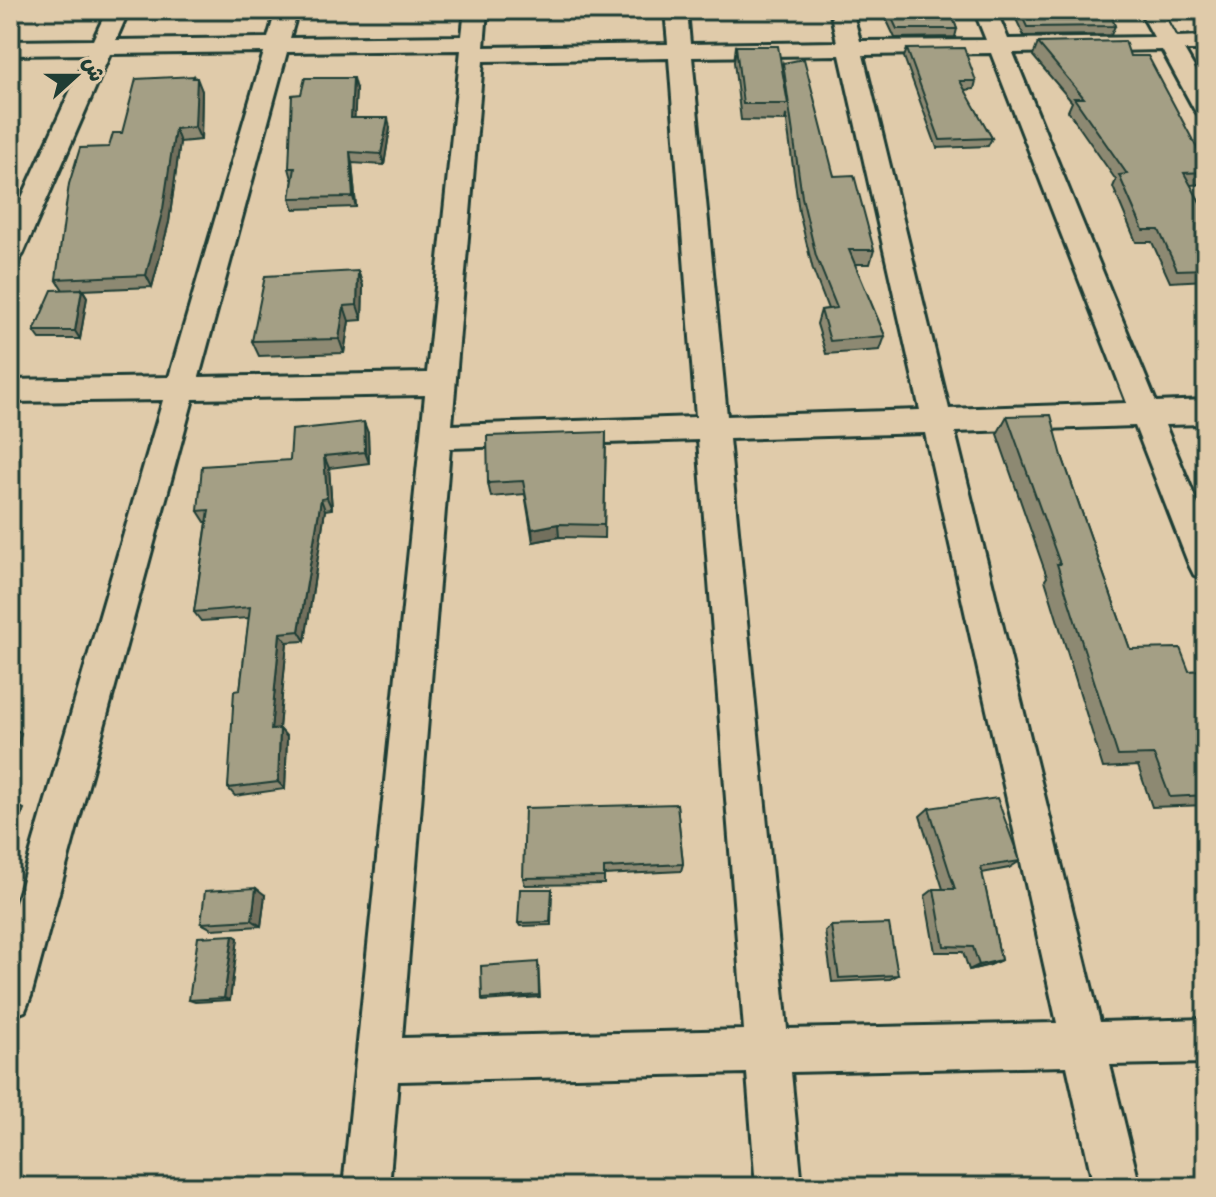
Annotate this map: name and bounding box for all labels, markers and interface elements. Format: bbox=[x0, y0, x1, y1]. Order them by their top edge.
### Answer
north arrow bbox=[36, 36, 116, 116]
text: ش bbox=[74, 54, 107, 86]

